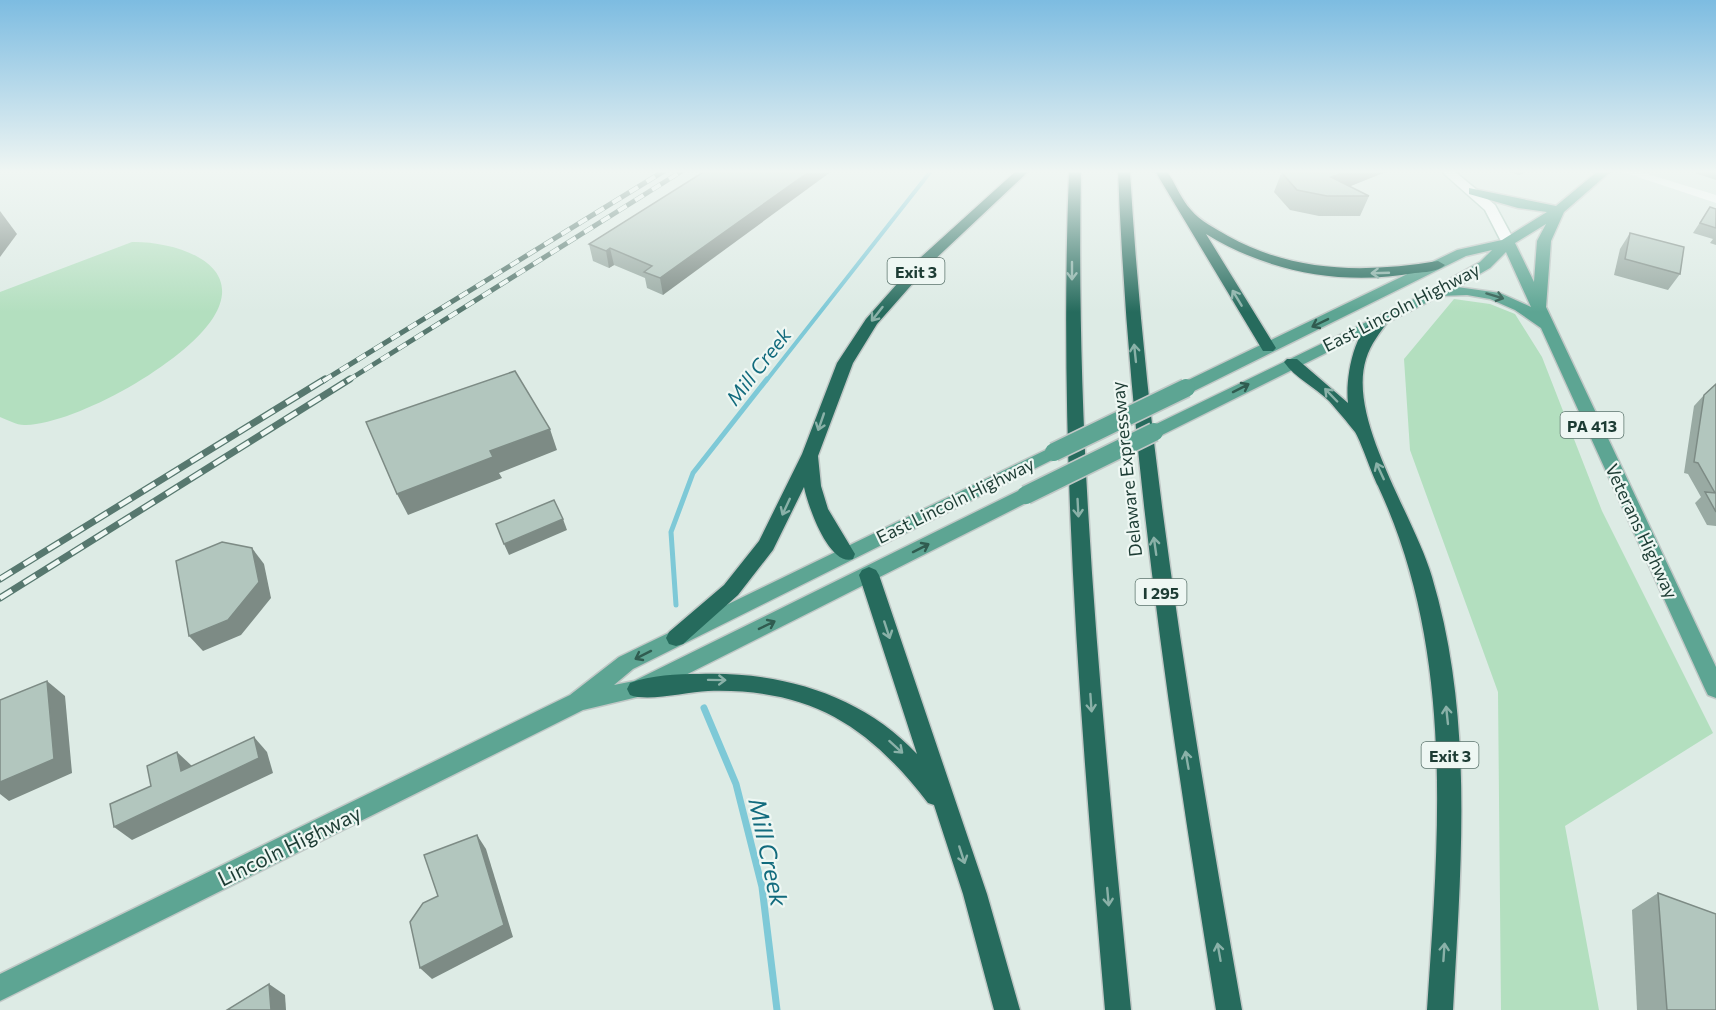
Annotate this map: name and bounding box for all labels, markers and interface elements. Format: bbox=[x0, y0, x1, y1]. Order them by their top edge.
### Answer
road number: Exit 3 bbox=[888, 258, 944, 284]
street label: East Lincoln Highway bbox=[1319, 258, 1483, 356]
one-way arrow bbox=[1066, 261, 1078, 281]
one-way arrow bbox=[1371, 268, 1391, 279]
one-way arrow bbox=[1231, 290, 1243, 307]
one-way arrow bbox=[1485, 291, 1504, 302]
one-way arrow bbox=[870, 306, 883, 322]
one-way arrow bbox=[1312, 317, 1330, 329]
water label: Mill Creek bbox=[720, 322, 796, 409]
one-way arrow bbox=[1129, 343, 1140, 363]
street label: Delaware Expressway bbox=[1106, 380, 1146, 558]
one-way arrow bbox=[1232, 381, 1250, 393]
one-way arrow bbox=[1324, 387, 1339, 402]
one-way arrow bbox=[815, 412, 826, 431]
road number: PA 413 bbox=[1560, 412, 1624, 438]
street label: East Lincoln Highway bbox=[872, 452, 1038, 548]
street label: Veterans Highway bbox=[1601, 460, 1683, 602]
one-way arrow bbox=[1373, 463, 1385, 481]
one-way arrow bbox=[780, 497, 792, 515]
one-way arrow bbox=[1073, 497, 1084, 517]
one-way arrow bbox=[1149, 537, 1160, 557]
one-way arrow bbox=[912, 542, 930, 554]
road number: I 295 bbox=[1136, 579, 1186, 605]
one-way arrow bbox=[758, 618, 776, 630]
one-way arrow bbox=[883, 620, 894, 639]
one-way arrow bbox=[634, 649, 652, 661]
one-way arrow bbox=[707, 674, 727, 686]
one-way arrow bbox=[1086, 692, 1097, 712]
one-way arrow bbox=[1441, 706, 1452, 725]
one-way arrow bbox=[888, 740, 903, 754]
road number: Exit 3 bbox=[1422, 742, 1478, 768]
one-way arrow bbox=[1181, 751, 1192, 770]
water label: Mill Creek bbox=[743, 795, 795, 910]
street label: Lincoln Highway bbox=[213, 799, 365, 890]
one-way arrow bbox=[957, 845, 968, 864]
one-way arrow bbox=[1103, 886, 1114, 906]
one-way arrow bbox=[1439, 942, 1450, 962]
one-way arrow bbox=[1214, 943, 1225, 963]

